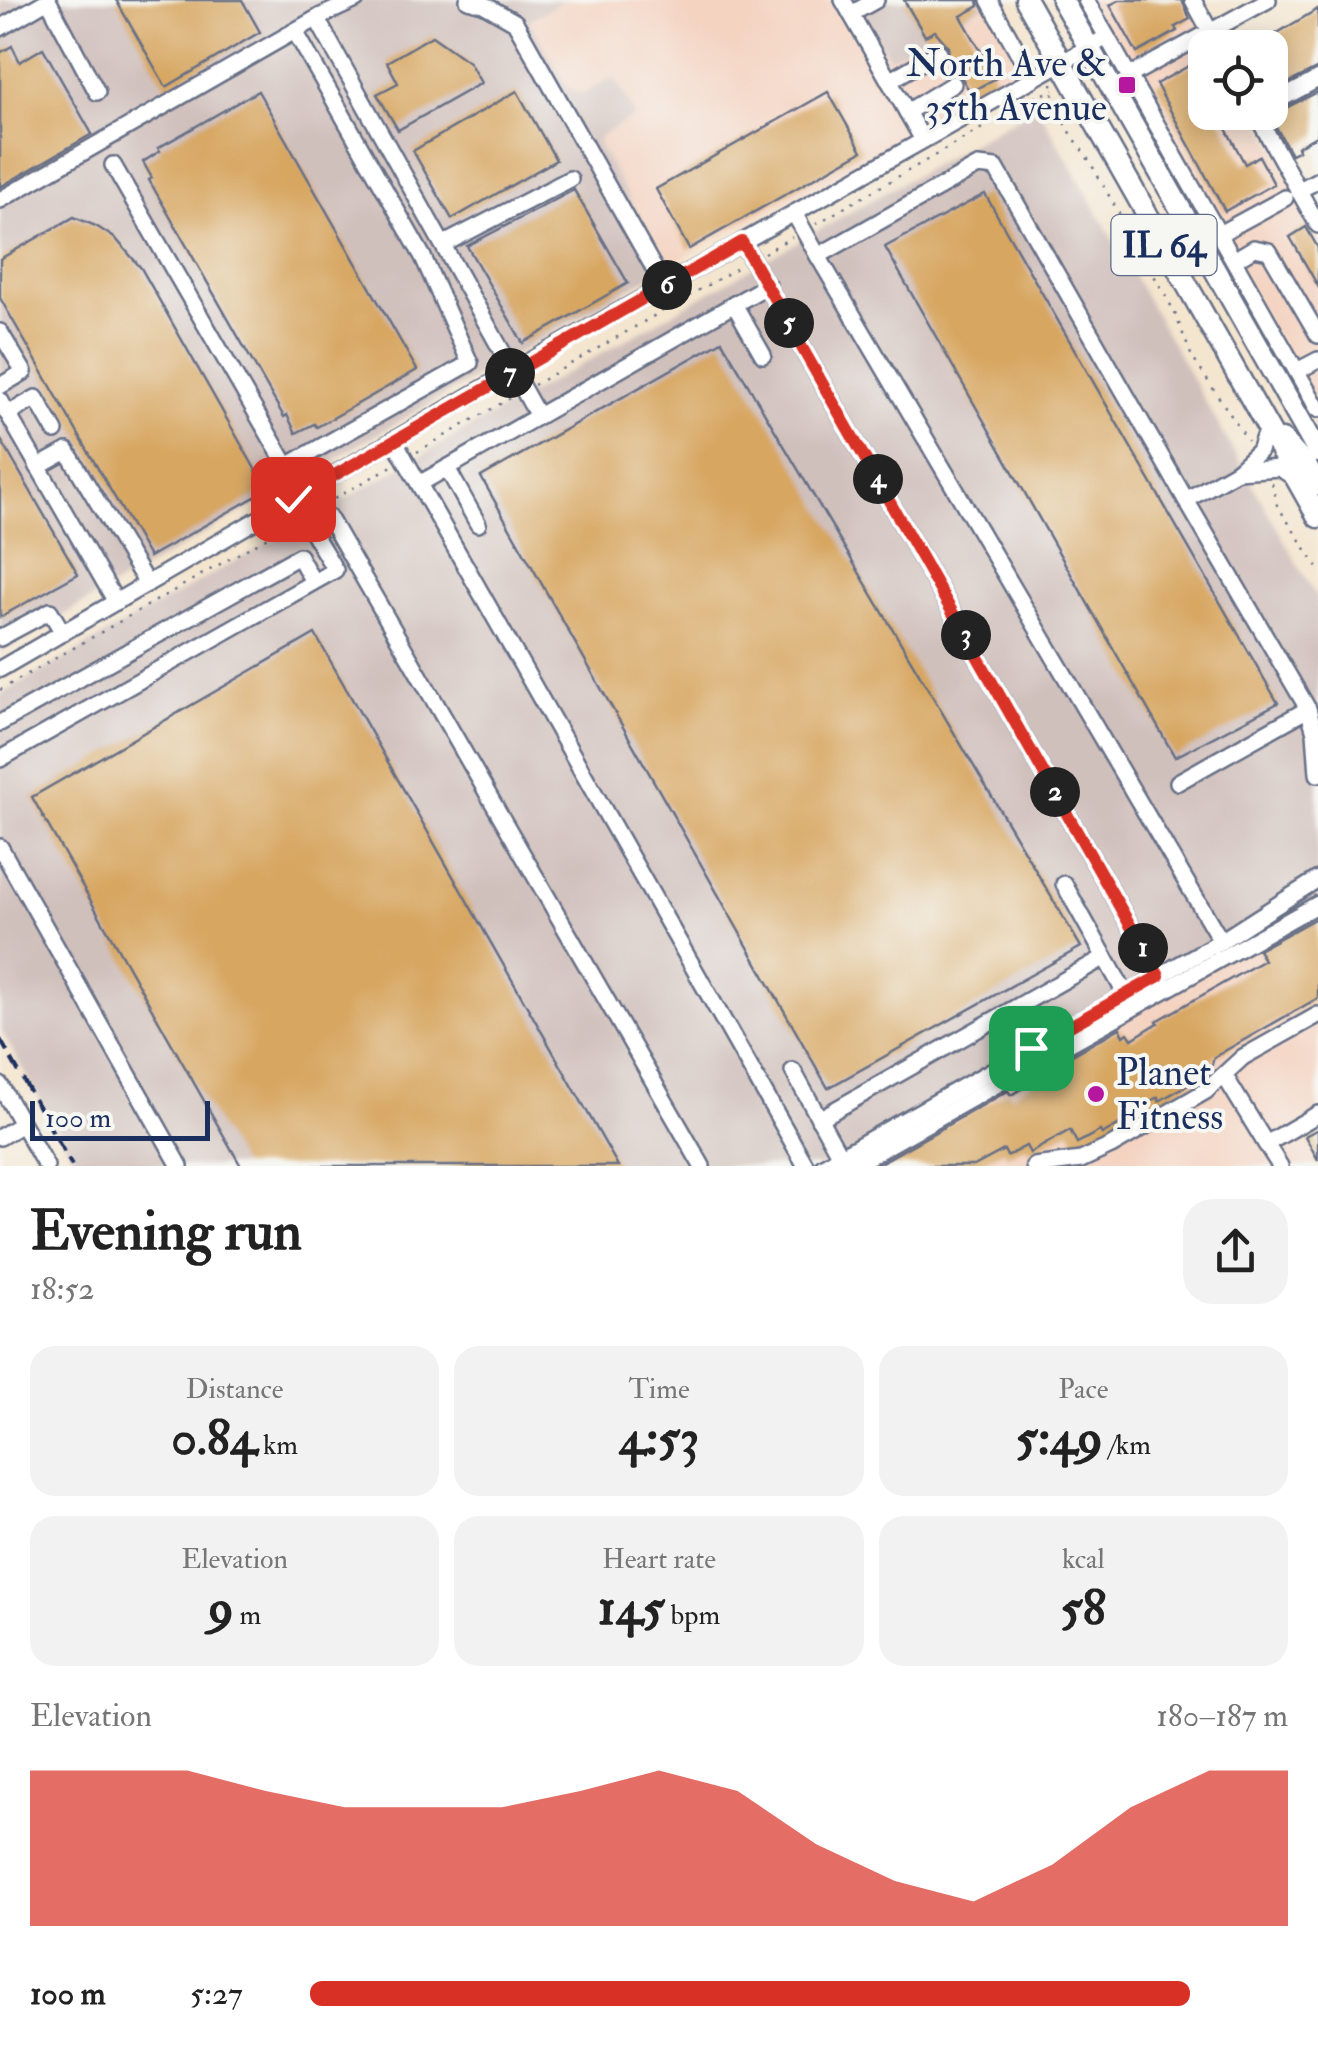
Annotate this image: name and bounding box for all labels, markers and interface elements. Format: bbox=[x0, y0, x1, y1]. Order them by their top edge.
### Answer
map controls bbox=[1188, 30, 1288, 130]
button: locate bbox=[1188, 30, 1288, 130]
place label: North Ave & 35th Avenue bbox=[906, 40, 1107, 132]
marker: North Ave & 35th Avenue bbox=[1116, 74, 1138, 96]
road number: IL 64 bbox=[1112, 215, 1216, 275]
pin: 6 bbox=[642, 260, 692, 310]
text: 6 bbox=[660, 267, 674, 302]
pin: 5 bbox=[764, 298, 814, 348]
text: 5 bbox=[783, 305, 795, 340]
pin: 7 bbox=[485, 348, 535, 398]
text: 7 bbox=[504, 355, 516, 390]
pin: 4 bbox=[853, 454, 903, 504]
pin bbox=[251, 457, 336, 542]
text: 4 bbox=[870, 461, 886, 496]
icon: check bbox=[266, 472, 321, 527]
pin: 3 bbox=[941, 610, 991, 660]
text: 3 bbox=[961, 617, 971, 652]
pin: 2 bbox=[1030, 767, 1080, 817]
text: 2 bbox=[1048, 774, 1062, 809]
pin: 1 bbox=[1118, 923, 1168, 973]
text: 1 bbox=[1138, 930, 1148, 965]
pin bbox=[989, 1006, 1074, 1091]
icon: arrive bbox=[1004, 1021, 1059, 1076]
place label: Planet Fitness bbox=[1116, 1049, 1223, 1141]
marker: Planet Fitness bbox=[1085, 1083, 1107, 1105]
scale bar bbox=[30, 1096, 210, 1140]
text: 100 m bbox=[45, 1101, 111, 1136]
text: Evening run bbox=[30, 1197, 302, 1266]
button: share bbox=[1183, 1199, 1288, 1304]
text: 18:52 bbox=[30, 1269, 95, 1309]
text: Distance bbox=[186, 1372, 284, 1407]
text: Time bbox=[628, 1372, 690, 1407]
text: Pace bbox=[1058, 1372, 1108, 1407]
text: 0.84 bbox=[171, 1407, 257, 1470]
text: 4:53 bbox=[619, 1407, 699, 1470]
text: 5:49 bbox=[1016, 1407, 1103, 1470]
text: km bbox=[257, 1428, 298, 1463]
text: /km bbox=[1103, 1428, 1151, 1463]
text: Elevation bbox=[181, 1542, 288, 1577]
text: Heart rate bbox=[602, 1542, 716, 1577]
text: kcal bbox=[1062, 1542, 1105, 1577]
text: 9 bbox=[208, 1577, 234, 1640]
text: 145 bbox=[598, 1577, 665, 1640]
text: 58 bbox=[1061, 1577, 1106, 1640]
text: m bbox=[234, 1598, 261, 1633]
text: bpm bbox=[665, 1598, 720, 1633]
text: Elevation bbox=[30, 1696, 152, 1736]
text: 180–187 m bbox=[1156, 1696, 1288, 1736]
text: 100 m bbox=[30, 1974, 106, 2014]
text: 5:27 bbox=[190, 1974, 243, 2014]

